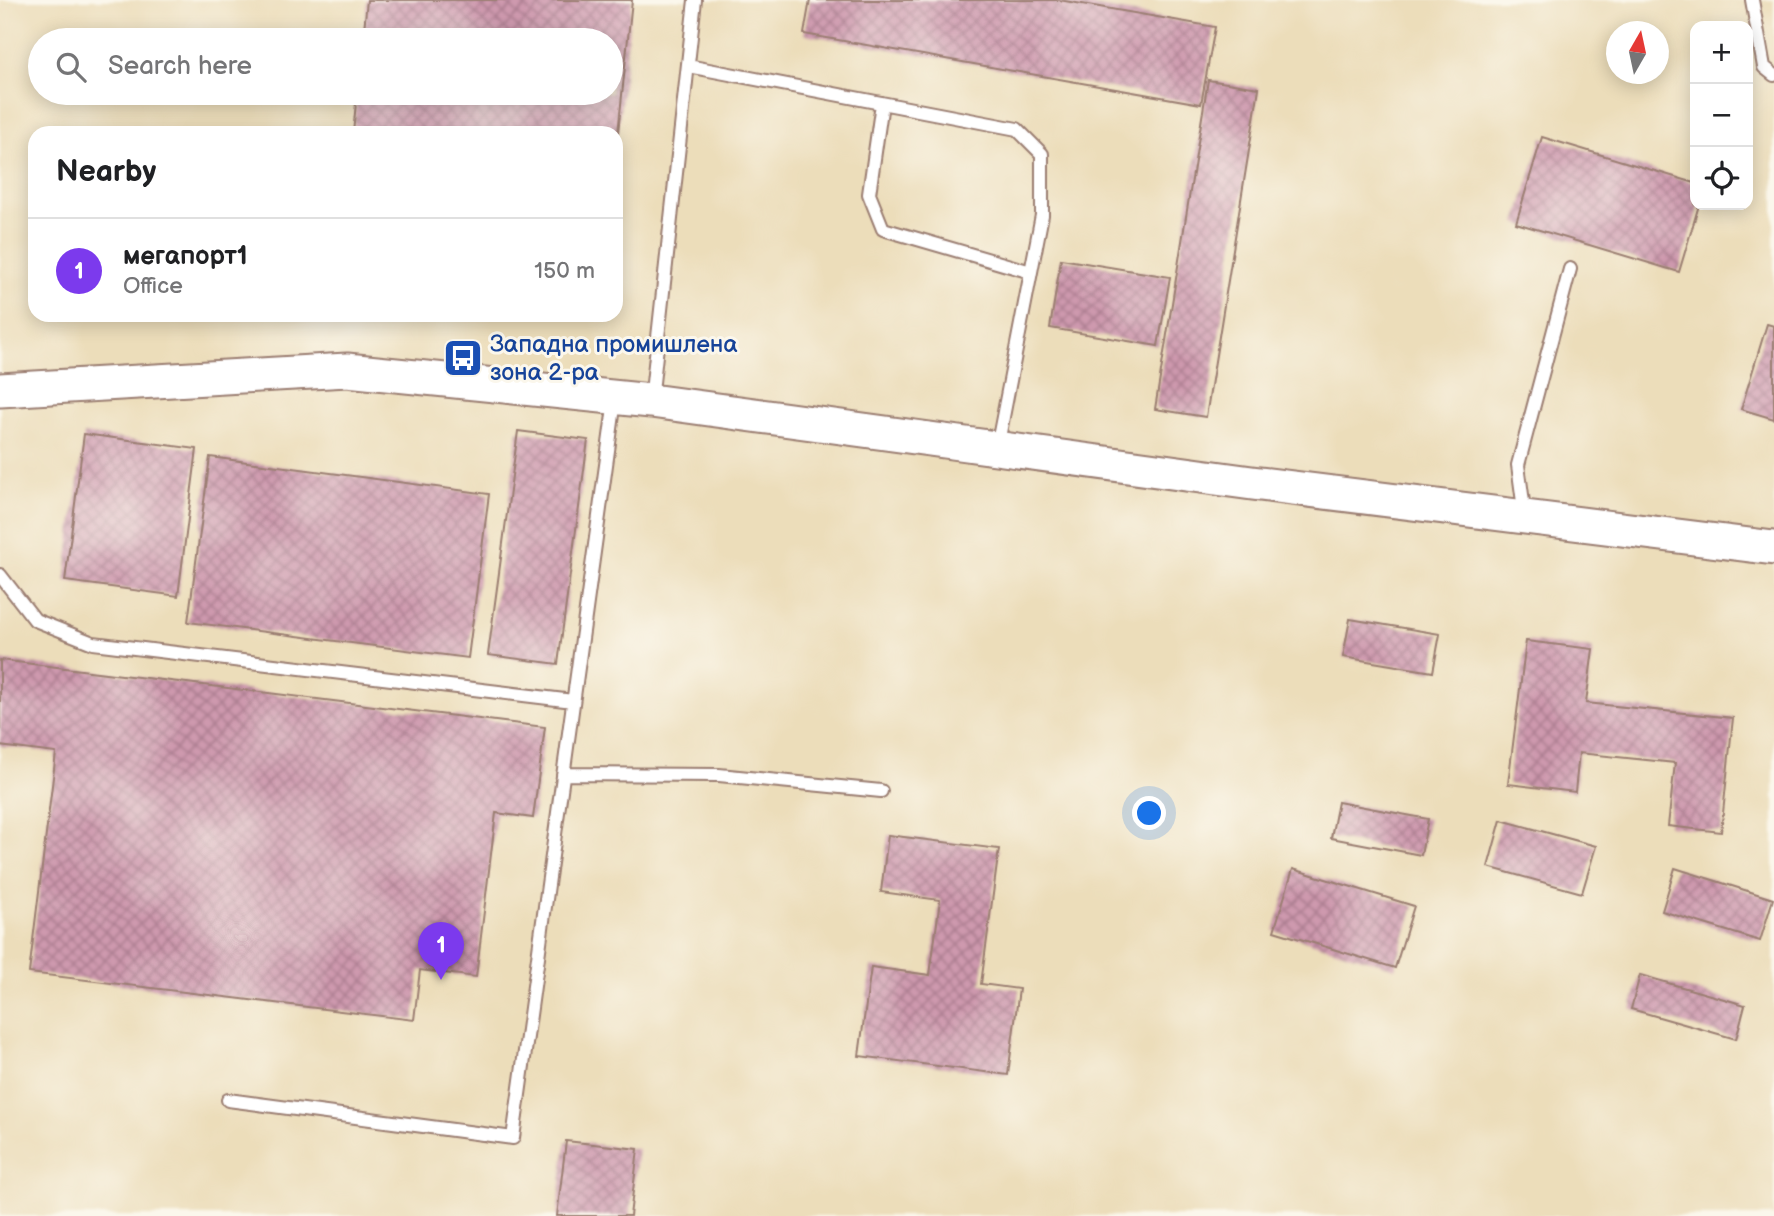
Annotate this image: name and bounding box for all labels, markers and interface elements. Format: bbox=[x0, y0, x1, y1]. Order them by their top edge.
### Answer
north arrow bbox=[1606, 21, 1669, 84]
map controls bbox=[1690, 21, 1753, 210]
button: + bbox=[1690, 21, 1753, 84]
search box bbox=[28, 28, 623, 105]
icon: search bbox=[52, 48, 90, 86]
text: Search here bbox=[108, 51, 252, 82]
button: − bbox=[1690, 84, 1753, 147]
button: locate bbox=[1690, 147, 1753, 210]
text: Nearby bbox=[56, 154, 156, 190]
text: мегапорт1 bbox=[123, 241, 248, 272]
text: 1 bbox=[74, 257, 84, 285]
text: 150 m bbox=[534, 257, 595, 285]
text: Office bbox=[123, 272, 183, 300]
place label: Западна промишлена зона 2-ра bbox=[490, 330, 738, 387]
bus stop icon: Западна промишлена зона 2-ра bbox=[442, 337, 484, 379]
your location bbox=[1132, 796, 1166, 830]
pin: 1 bbox=[418, 922, 464, 980]

